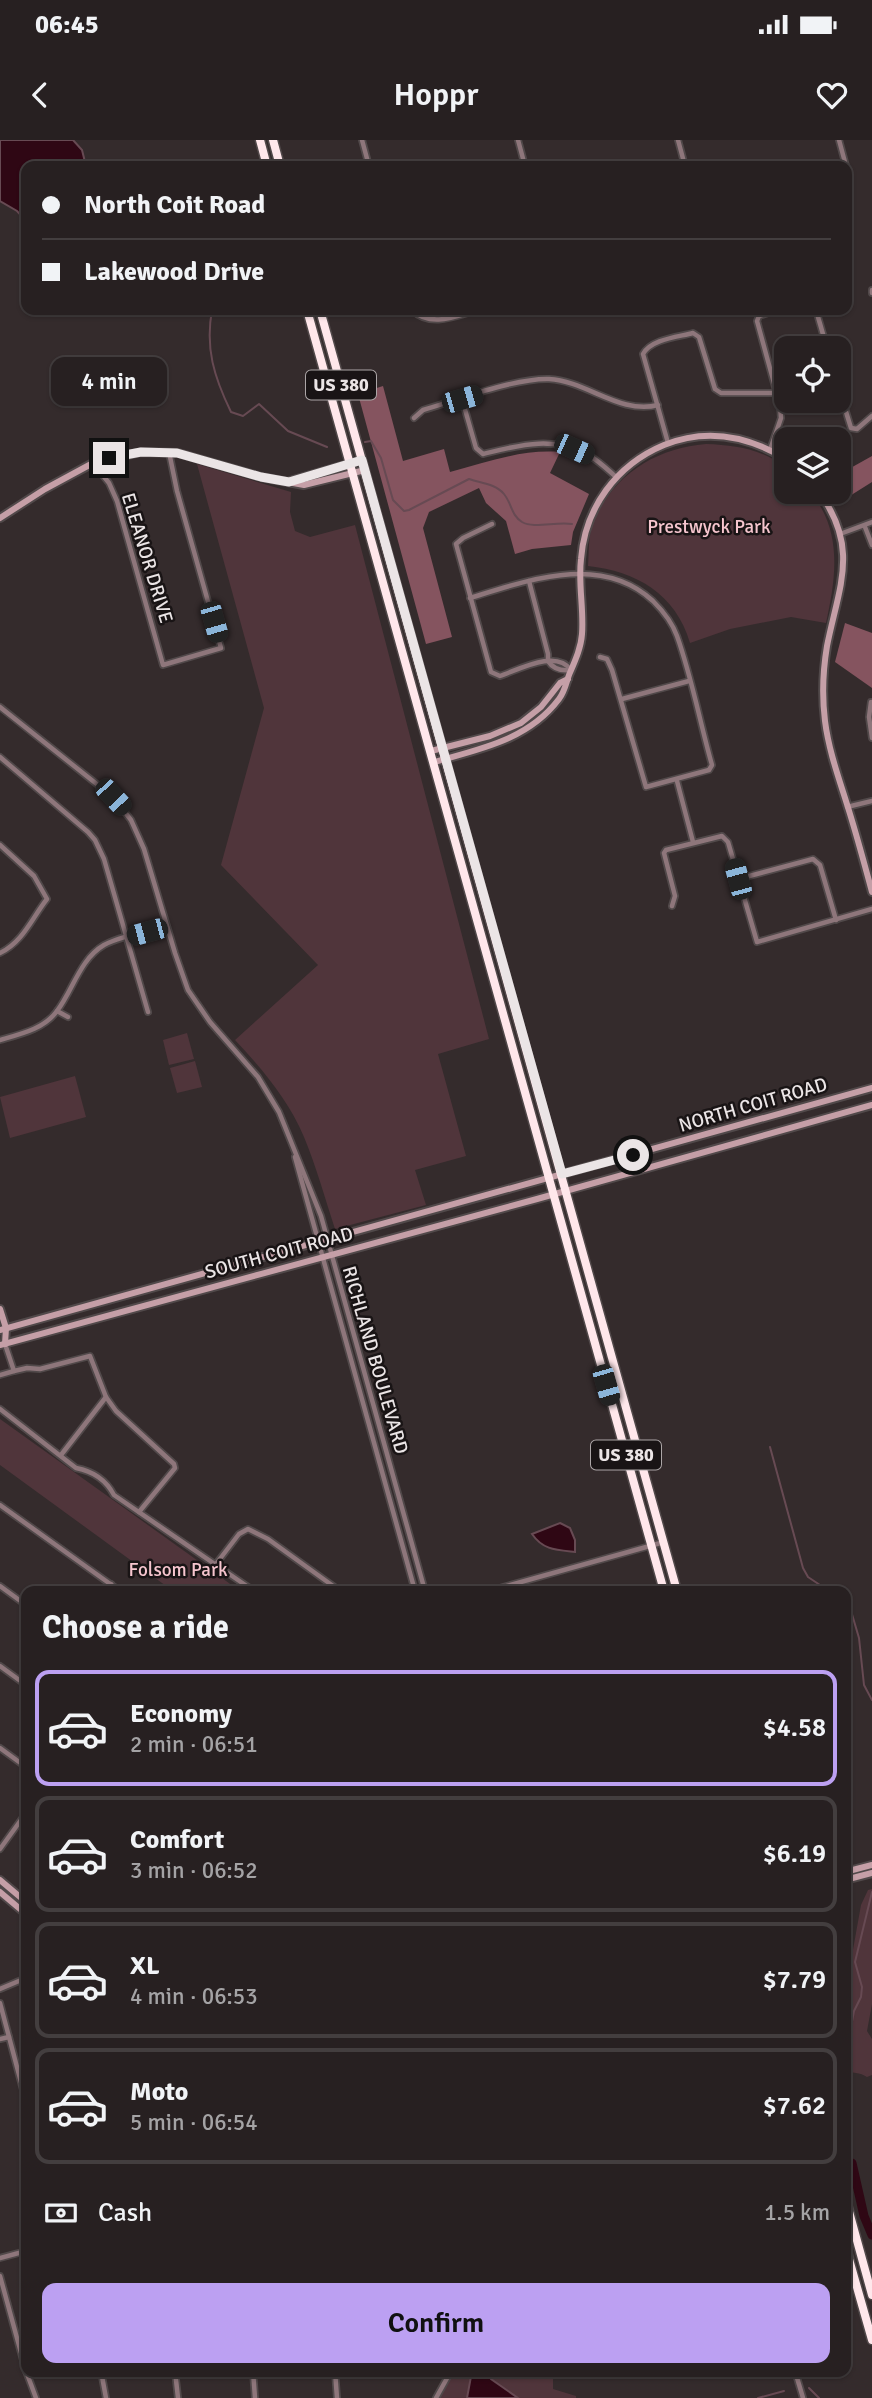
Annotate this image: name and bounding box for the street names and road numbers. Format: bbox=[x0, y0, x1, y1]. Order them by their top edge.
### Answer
road number: US 380 bbox=[306, 370, 376, 400]
street label: ELEANOR DRIVE bbox=[116, 490, 178, 626]
street label: NORTH COIT ROAD bbox=[676, 1072, 830, 1138]
street label: SOUTH COIT ROAD bbox=[202, 1222, 356, 1284]
street label: RICHLAND BOULEVARD bbox=[337, 1263, 413, 1457]
road number: US 380 bbox=[591, 1440, 661, 1470]

